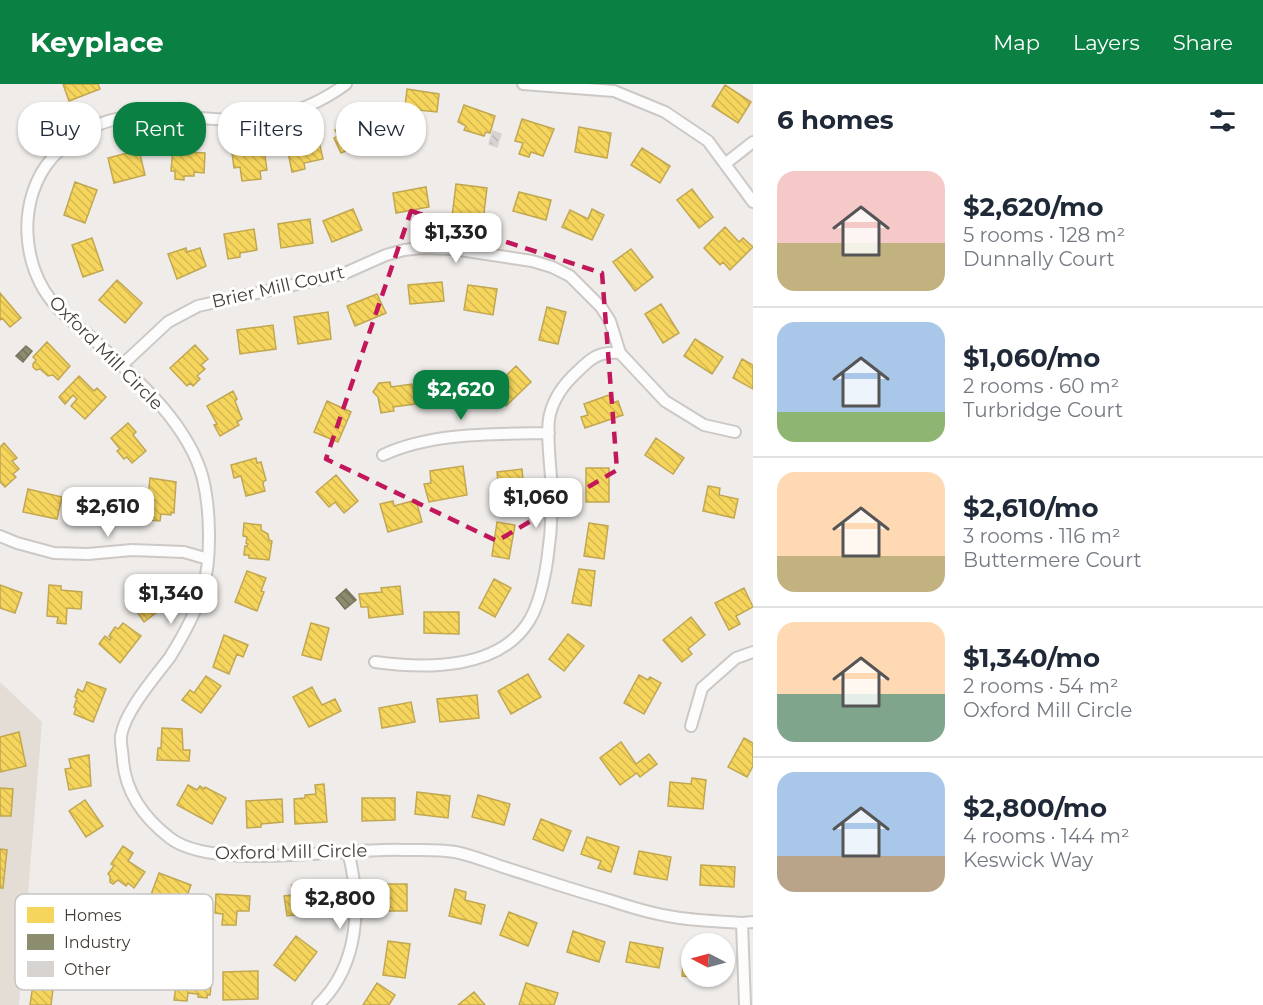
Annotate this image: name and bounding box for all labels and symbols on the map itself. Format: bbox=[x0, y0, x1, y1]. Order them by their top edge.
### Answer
pin: $1,330 bbox=[407, 213, 505, 264]
street label: Brier Mill Court bbox=[210, 261, 346, 313]
street label: Oxford Mill Circle bbox=[44, 291, 168, 415]
pin: $2,620 bbox=[412, 370, 510, 421]
pin: $1,060 bbox=[487, 478, 585, 529]
pin: $2,610 bbox=[59, 487, 157, 538]
pin: $1,340 bbox=[122, 574, 220, 625]
street label: Oxford Mill Circle bbox=[215, 840, 367, 864]
pin: $2,800 bbox=[291, 879, 389, 930]
legend bbox=[15, 894, 213, 990]
text: Homes bbox=[64, 906, 122, 925]
text: Industry bbox=[64, 933, 131, 952]
north arrow bbox=[681, 933, 735, 987]
text: Other bbox=[64, 960, 111, 979]

